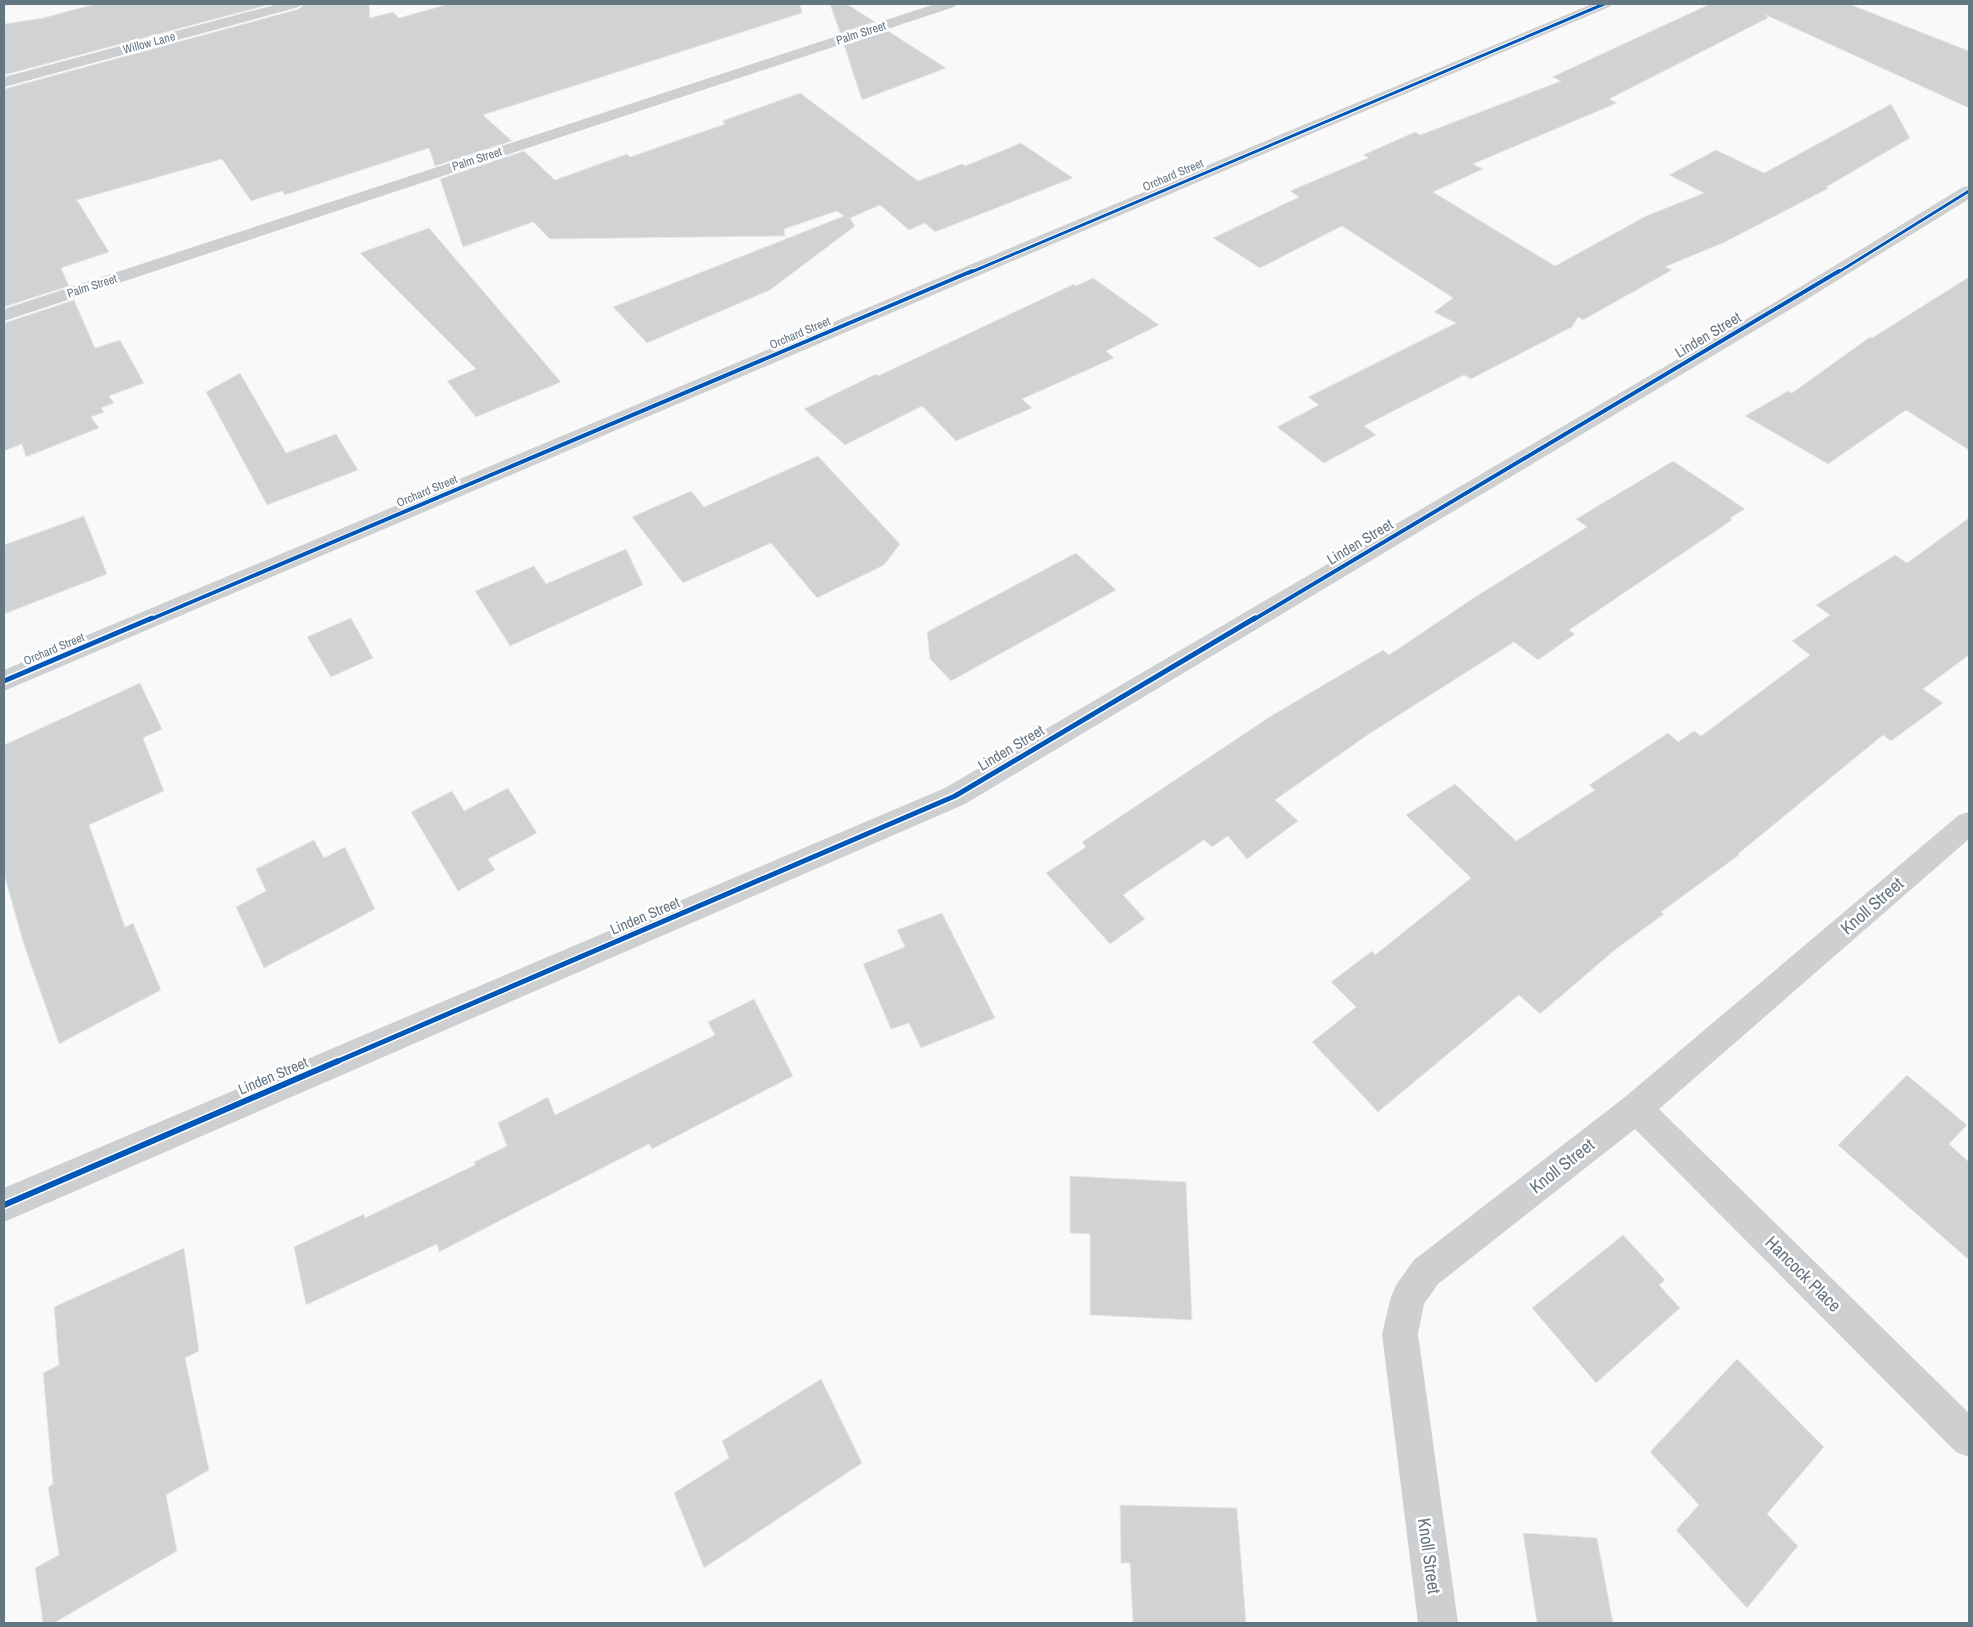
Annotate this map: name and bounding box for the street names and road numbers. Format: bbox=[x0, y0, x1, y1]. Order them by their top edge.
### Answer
street label: Palm Street bbox=[834, 17, 888, 49]
street label: Willow Lane bbox=[121, 28, 177, 58]
street label: Palm Street bbox=[450, 143, 504, 175]
street label: Orchard Street bbox=[1140, 155, 1206, 195]
street label: Palm Street bbox=[65, 270, 119, 302]
street label: Linden Street bbox=[1671, 306, 1745, 363]
street label: Orchard Street bbox=[767, 313, 833, 353]
street label: Orchard Street bbox=[394, 471, 460, 511]
street label: Linden Street bbox=[1323, 513, 1397, 570]
street label: Orchard Street bbox=[21, 629, 87, 669]
street label: Linden Street bbox=[974, 719, 1048, 776]
street label: Knoll Street bbox=[1835, 871, 1909, 940]
street label: Linden Street bbox=[607, 891, 683, 940]
street label: Linden Street bbox=[235, 1051, 311, 1100]
street label: Knoll Street bbox=[1524, 1132, 1599, 1199]
street label: Hancock Place bbox=[1760, 1230, 1847, 1317]
street label: Knoll Street bbox=[1412, 1516, 1447, 1595]

